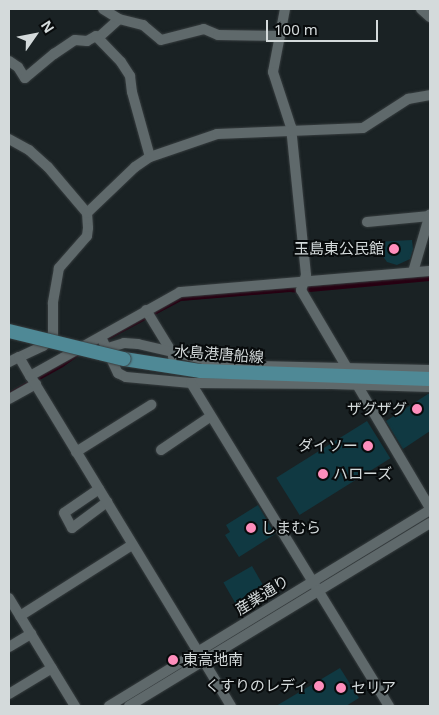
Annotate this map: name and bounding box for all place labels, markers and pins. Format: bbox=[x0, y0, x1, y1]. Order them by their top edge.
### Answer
place label: 玉島東公民館 bbox=[294, 240, 384, 258]
marker: 玉島東公民館 bbox=[388, 243, 400, 255]
place label: ザグザグ bbox=[347, 400, 407, 418]
marker: ザグザグ bbox=[411, 403, 423, 415]
place label: ダイソー bbox=[298, 437, 358, 455]
marker: ダイソー bbox=[362, 440, 374, 452]
place label: ハローズ bbox=[333, 465, 393, 483]
marker: ハローズ bbox=[317, 468, 329, 480]
place label: しまむら bbox=[261, 519, 321, 537]
marker: しまむら bbox=[245, 522, 257, 534]
place label: 東高地南 bbox=[183, 651, 243, 669]
marker: 東高地南 bbox=[167, 654, 179, 666]
place label: くすりのレディ bbox=[204, 677, 309, 695]
place label: セリア bbox=[351, 679, 396, 697]
marker: くすりのレディ bbox=[313, 680, 325, 692]
marker: セリア bbox=[335, 682, 347, 694]

